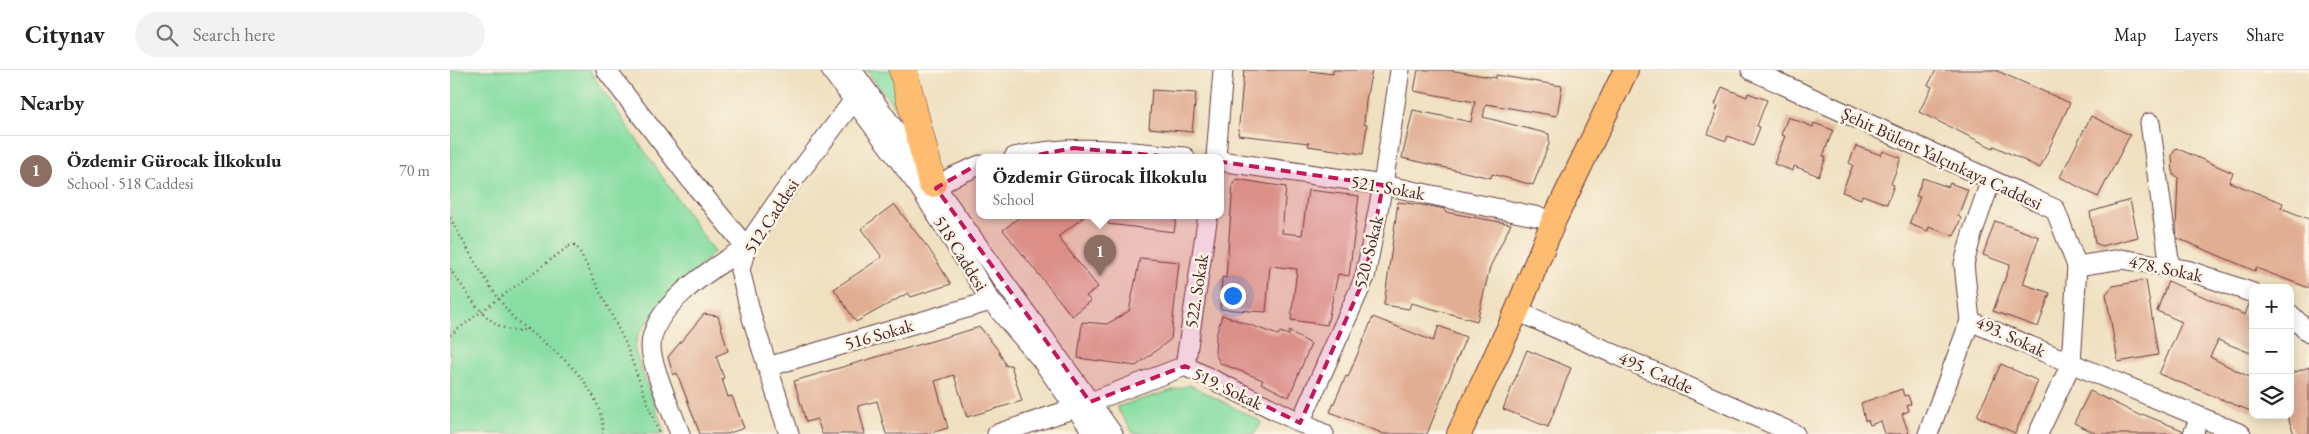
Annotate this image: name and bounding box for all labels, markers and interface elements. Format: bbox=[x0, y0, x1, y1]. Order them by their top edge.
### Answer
search box bbox=[135, 12, 485, 57]
text: Citynav bbox=[25, 19, 105, 50]
icon: search bbox=[153, 21, 181, 49]
text: Search here bbox=[193, 22, 275, 47]
text: Map bbox=[2114, 23, 2146, 46]
text: Layers bbox=[2174, 23, 2218, 46]
text: Share bbox=[2246, 23, 2284, 46]
text: Nearby bbox=[20, 89, 84, 116]
street label: Şehit Bülent Yalçınkaya Caddesi bbox=[1838, 101, 2047, 215]
text: Özdemir Gürocak İlkokulu bbox=[67, 148, 281, 173]
popup bbox=[976, 154, 1224, 219]
text: 1 bbox=[32, 160, 40, 181]
text: 70 m bbox=[399, 160, 430, 181]
text: Özdemir Gürocak İlkokulu bbox=[993, 164, 1207, 189]
street label: 521. Sokak bbox=[1349, 169, 1427, 205]
text: School · 518 Caddesi bbox=[67, 173, 194, 194]
street label: 512 Caddesi bbox=[738, 174, 804, 258]
text: School bbox=[993, 189, 1034, 210]
street label: 518 Caddesi bbox=[929, 211, 994, 296]
street label: 520. Sokak bbox=[1348, 212, 1388, 291]
pin: 1 bbox=[1084, 235, 1116, 276]
street label: 478. Sokak bbox=[2127, 249, 2205, 287]
street label: 522. Sokak bbox=[1179, 252, 1213, 330]
your location bbox=[1220, 283, 1246, 309]
map controls bbox=[2249, 284, 2294, 419]
button: + bbox=[2249, 284, 2294, 329]
street label: 493. Sokak bbox=[1972, 310, 2050, 362]
street label: 516 Sokak bbox=[842, 313, 917, 355]
button: − bbox=[2249, 329, 2294, 374]
street label: 495. Cadde bbox=[1615, 345, 1697, 399]
street label: 519. Sokak bbox=[1189, 361, 1267, 415]
button: layers bbox=[2249, 374, 2294, 419]

